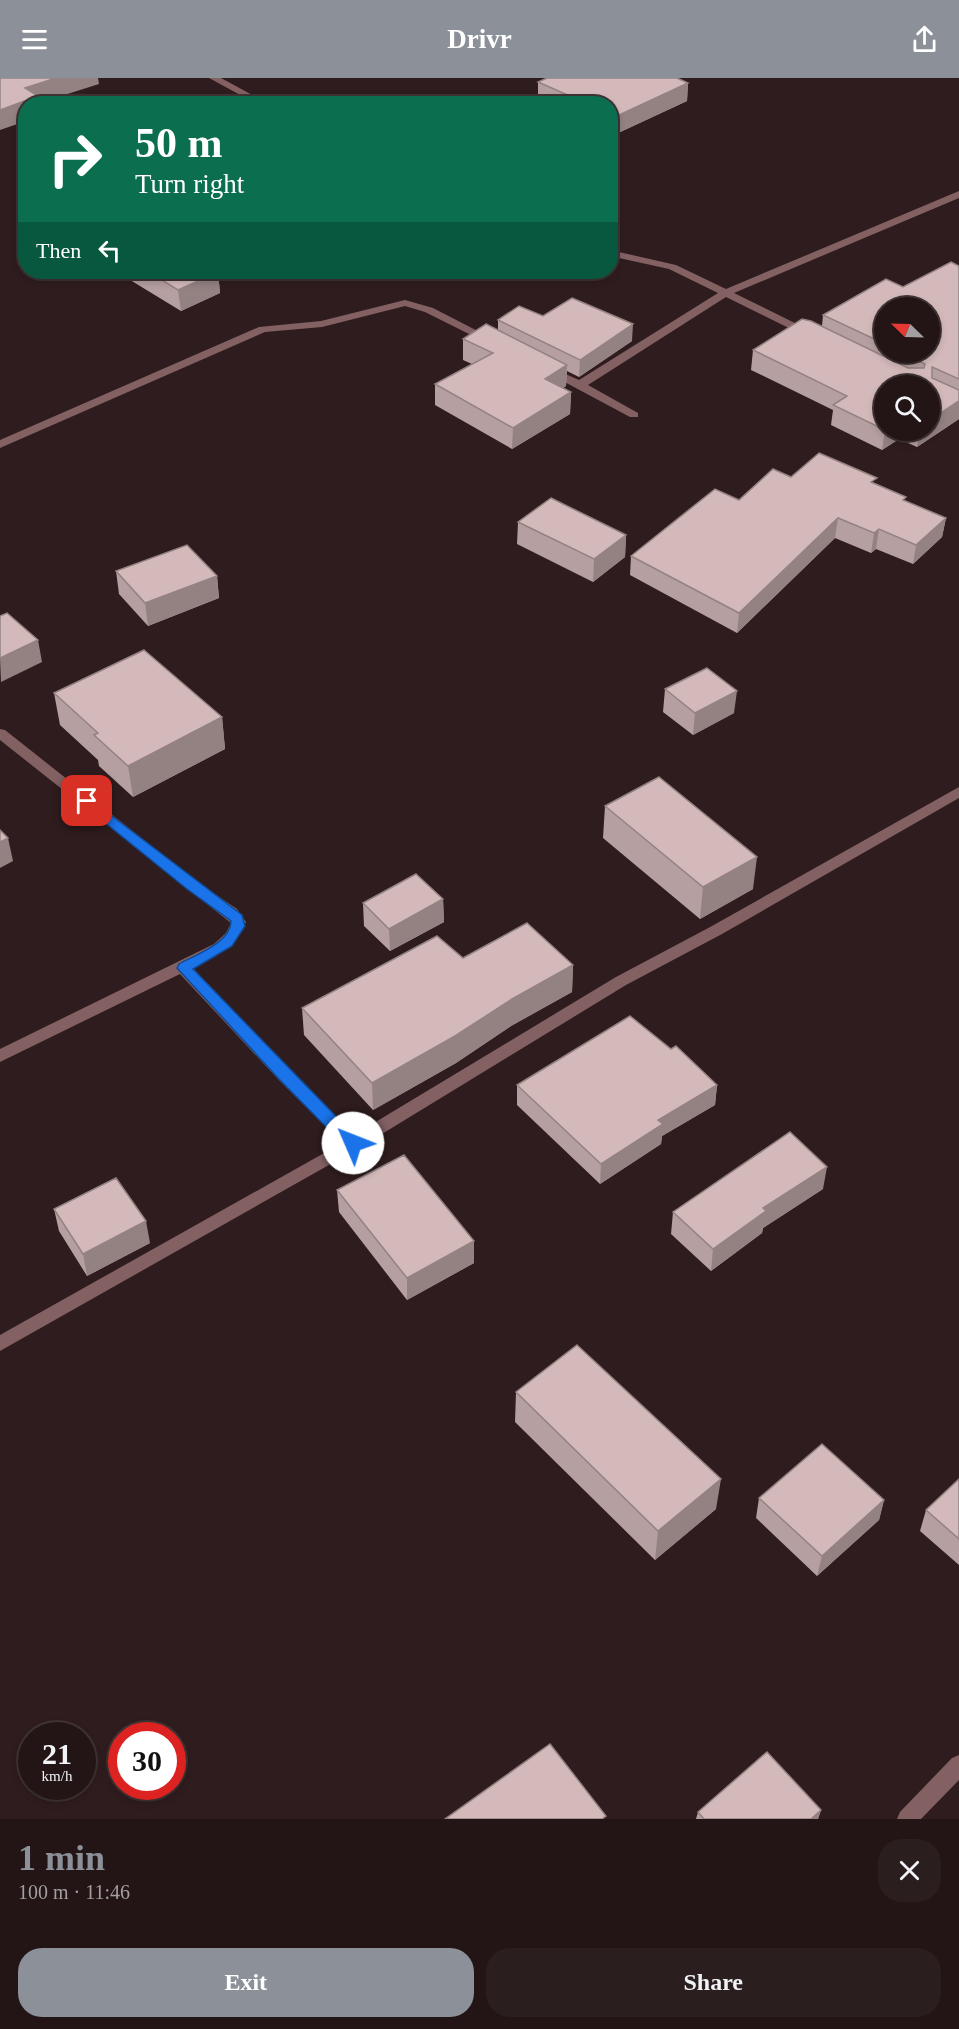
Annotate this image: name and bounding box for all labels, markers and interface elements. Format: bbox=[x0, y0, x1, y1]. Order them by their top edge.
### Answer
icon: menu bbox=[18, 23, 51, 56]
icon: share bbox=[908, 23, 941, 56]
text: Drivr bbox=[447, 24, 512, 54]
icon: right bbox=[36, 120, 114, 198]
text: 50 m bbox=[135, 120, 223, 166]
text: Turn right bbox=[135, 169, 244, 199]
icon: left bbox=[93, 234, 126, 267]
text: Then bbox=[36, 238, 81, 263]
north arrow bbox=[874, 297, 940, 363]
map controls bbox=[874, 297, 940, 441]
button: search bbox=[874, 375, 940, 441]
pin bbox=[61, 775, 112, 826]
icon: arrive bbox=[70, 784, 103, 817]
position arrow bbox=[321, 1111, 385, 1175]
speed limit sign: 30 bbox=[108, 1722, 186, 1800]
text: 21 bbox=[42, 1737, 72, 1770]
text: km/h bbox=[42, 1768, 72, 1784]
text: 1 min bbox=[18, 1838, 105, 1878]
button: close bbox=[878, 1839, 941, 1902]
text: 100 m · 11:46 bbox=[18, 1881, 130, 1903]
button: Exit bbox=[18, 1948, 474, 2017]
button: Share bbox=[486, 1948, 941, 2017]

